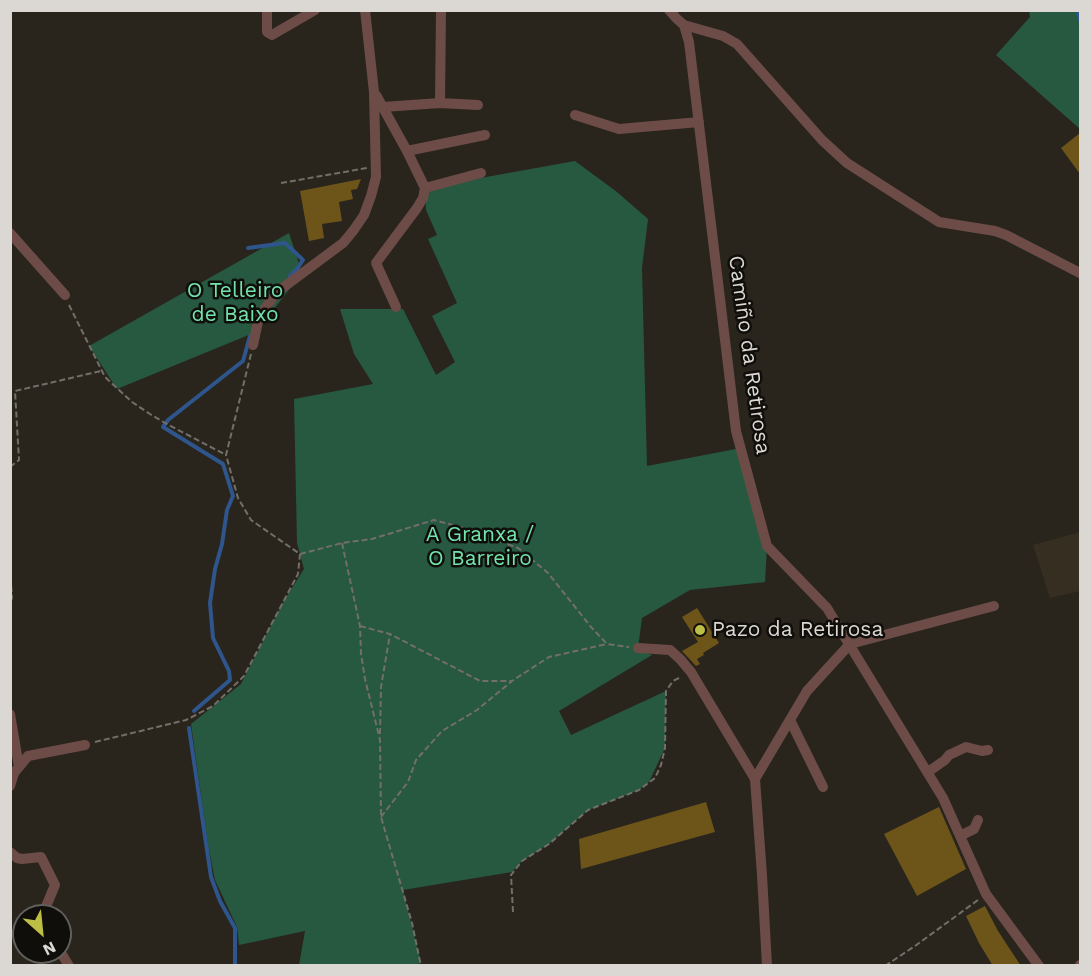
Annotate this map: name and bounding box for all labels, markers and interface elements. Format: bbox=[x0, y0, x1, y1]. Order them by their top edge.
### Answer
street label: Camiño da Retirosa bbox=[723, 254, 775, 456]
park label: O Telleiro de Baixo bbox=[187, 278, 283, 328]
park label: A Granxa / O Barreiro bbox=[426, 522, 534, 572]
place label: Pazo da Retirosa bbox=[712, 617, 883, 643]
marker: Pazo da Retirosa bbox=[693, 623, 707, 637]
north arrow bbox=[12, 904, 72, 964]
text: N bbox=[40, 938, 59, 960]

